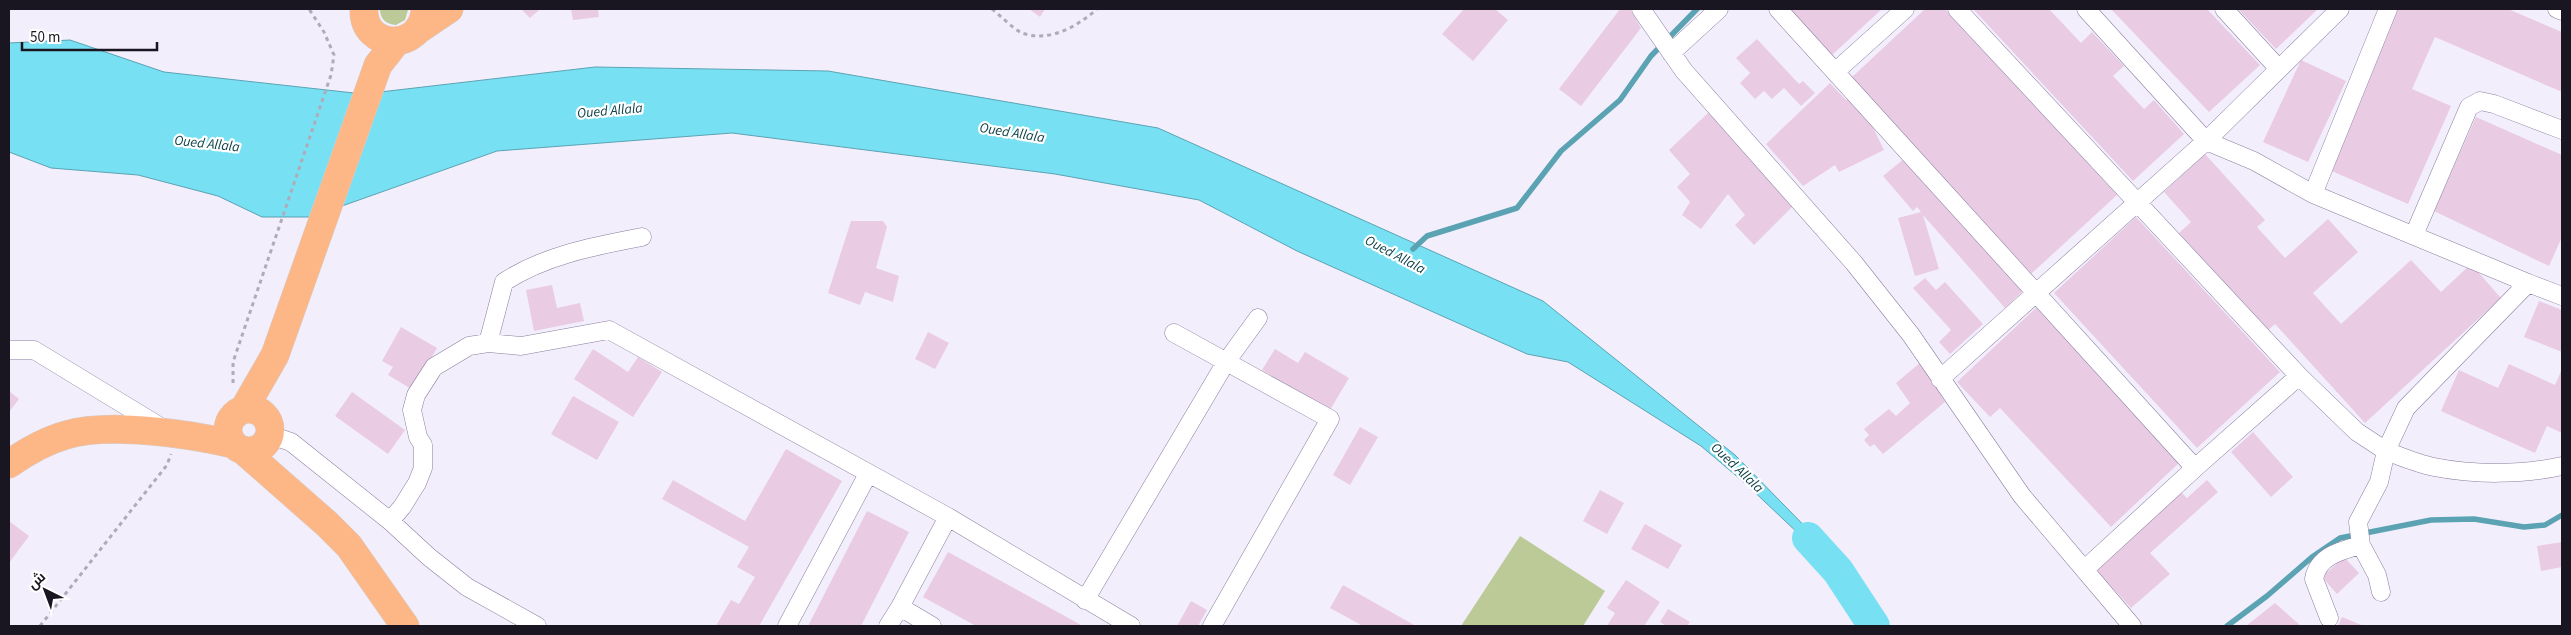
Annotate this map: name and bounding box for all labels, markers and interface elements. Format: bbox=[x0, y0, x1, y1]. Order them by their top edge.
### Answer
scale bar bbox=[22, 20, 158, 52]
text: 50 m bbox=[30, 27, 60, 48]
water label: Oued Allala bbox=[576, 98, 644, 124]
water label: Oued Allala bbox=[978, 118, 1047, 148]
water label: Oued Allala bbox=[173, 131, 241, 157]
water label: Oued Allala bbox=[1361, 231, 1429, 279]
water label: Oued Allala bbox=[1706, 438, 1768, 498]
north arrow bbox=[20, 565, 70, 615]
text: ش bbox=[24, 568, 50, 595]

